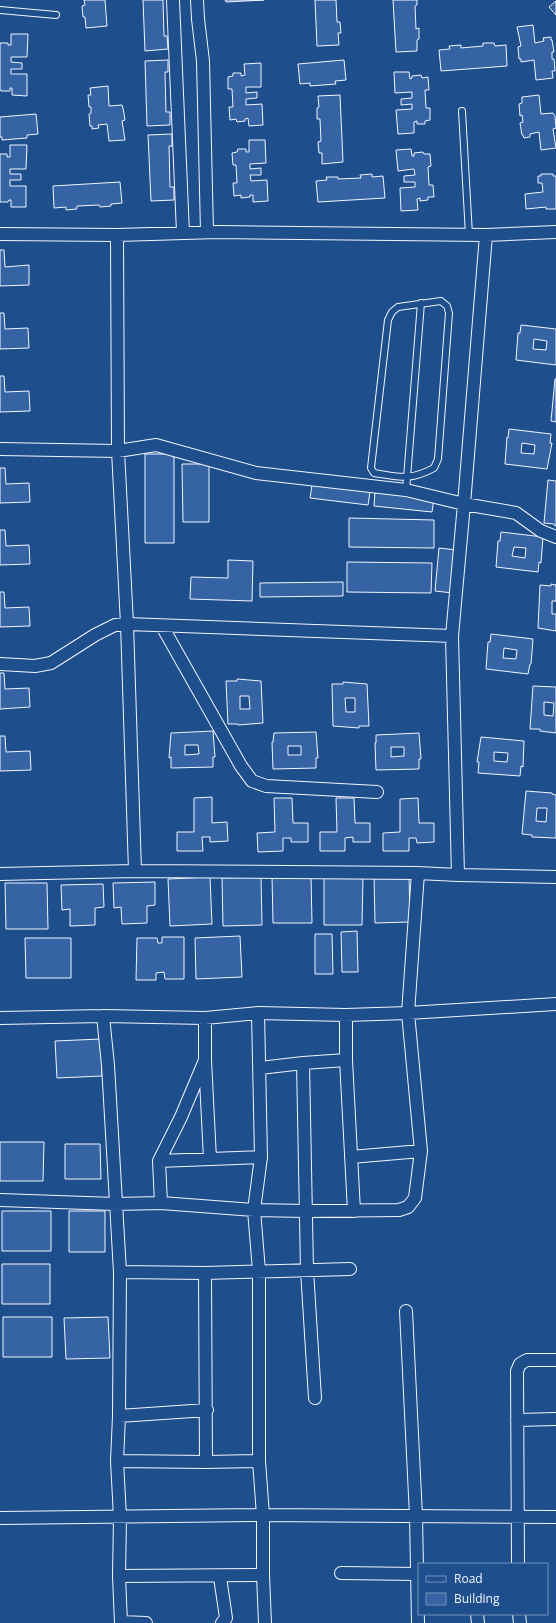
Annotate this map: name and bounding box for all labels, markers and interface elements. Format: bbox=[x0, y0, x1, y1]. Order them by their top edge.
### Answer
legend bbox=[418, 1563, 548, 1615]
text: Road bbox=[454, 1570, 483, 1587]
text: Building bbox=[454, 1590, 500, 1607]

